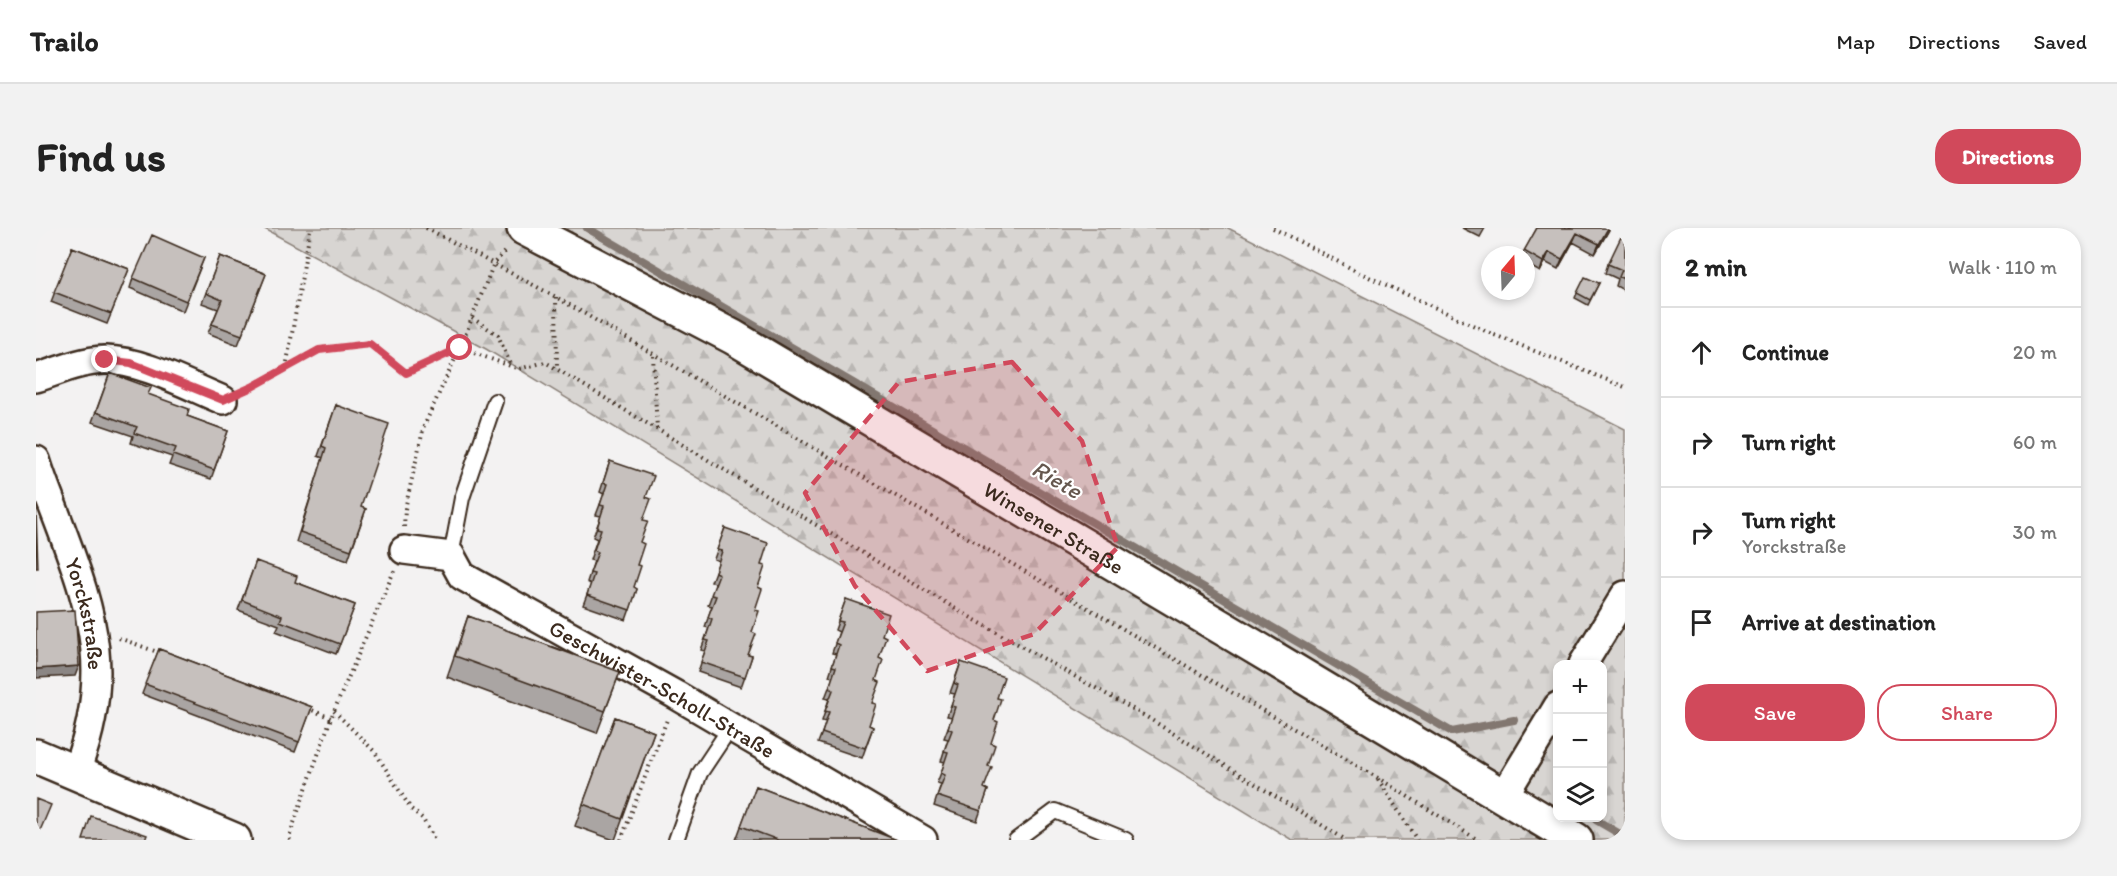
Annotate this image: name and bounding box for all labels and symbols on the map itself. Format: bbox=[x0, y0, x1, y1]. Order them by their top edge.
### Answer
north arrow bbox=[1481, 246, 1535, 300]
route start bbox=[446, 334, 472, 360]
route end bbox=[91, 346, 117, 372]
water label: Riete bbox=[1027, 453, 1088, 505]
street label: Winsener Straße bbox=[979, 476, 1129, 580]
street label: Yorckstraße bbox=[59, 554, 110, 670]
street label: Geschwister-Scholl-Straße bbox=[545, 614, 780, 764]

